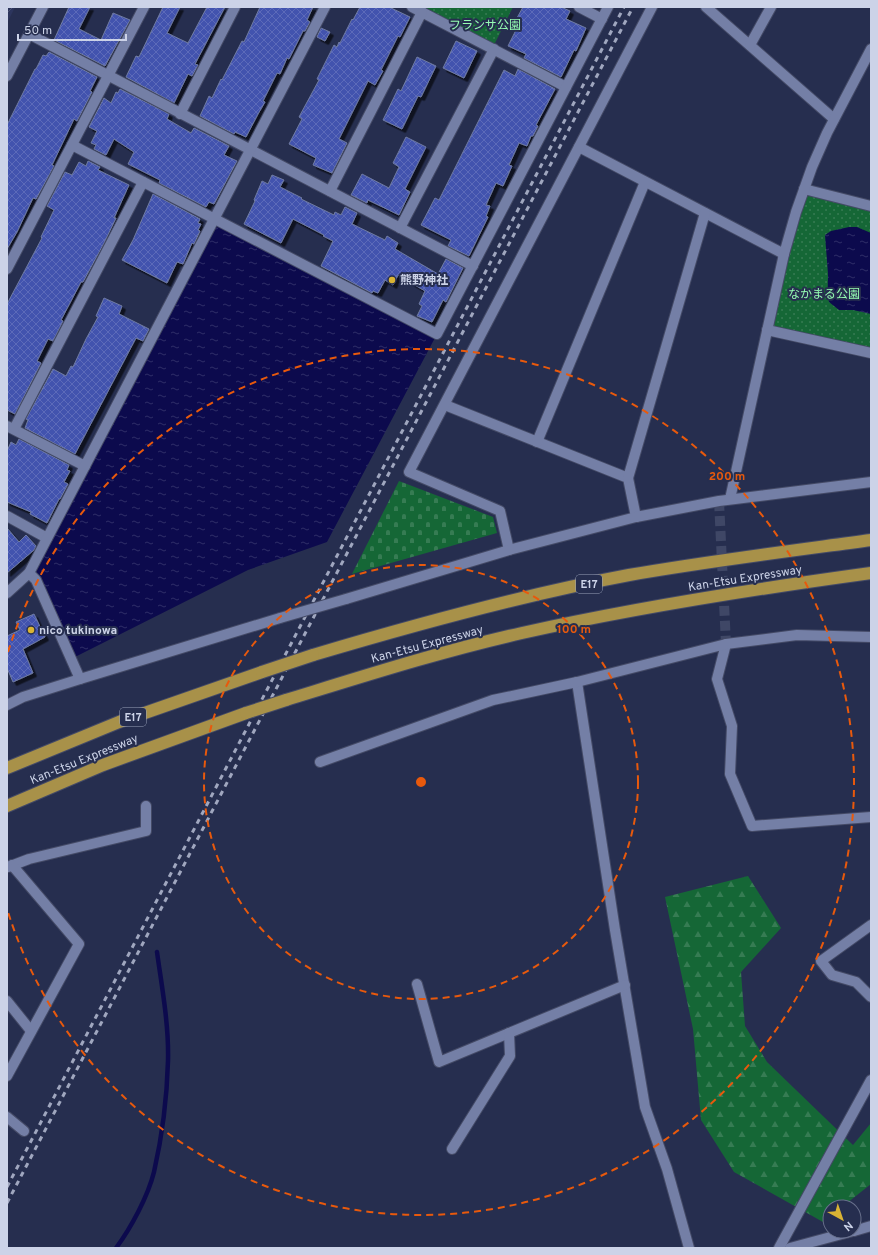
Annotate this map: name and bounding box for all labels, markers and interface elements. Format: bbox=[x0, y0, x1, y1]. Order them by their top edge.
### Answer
scale bar bbox=[18, 16, 126, 42]
park label: フランサ公園 bbox=[449, 18, 521, 34]
text: 50 m bbox=[24, 23, 52, 39]
place label: 熊野神社 bbox=[400, 273, 448, 289]
marker: 熊野神社 bbox=[387, 275, 397, 285]
park label: なかまる公園 bbox=[788, 287, 860, 303]
text: 200 m bbox=[709, 469, 745, 485]
street label: Kan-Etsu Expressway bbox=[687, 562, 803, 596]
road number: E17 bbox=[576, 575, 602, 593]
street label: Kan-Etsu Expressway bbox=[369, 622, 485, 668]
text: 100 m bbox=[557, 622, 591, 638]
place label: nico tukinowa bbox=[39, 623, 117, 639]
marker: nico tukinowa bbox=[26, 625, 36, 635]
road number: E17 bbox=[120, 708, 146, 726]
street label: Kan-Etsu Expressway bbox=[28, 731, 141, 789]
centre of rings bbox=[414, 775, 428, 789]
north arrow bbox=[822, 1199, 862, 1239]
text: N bbox=[840, 1218, 855, 1234]

